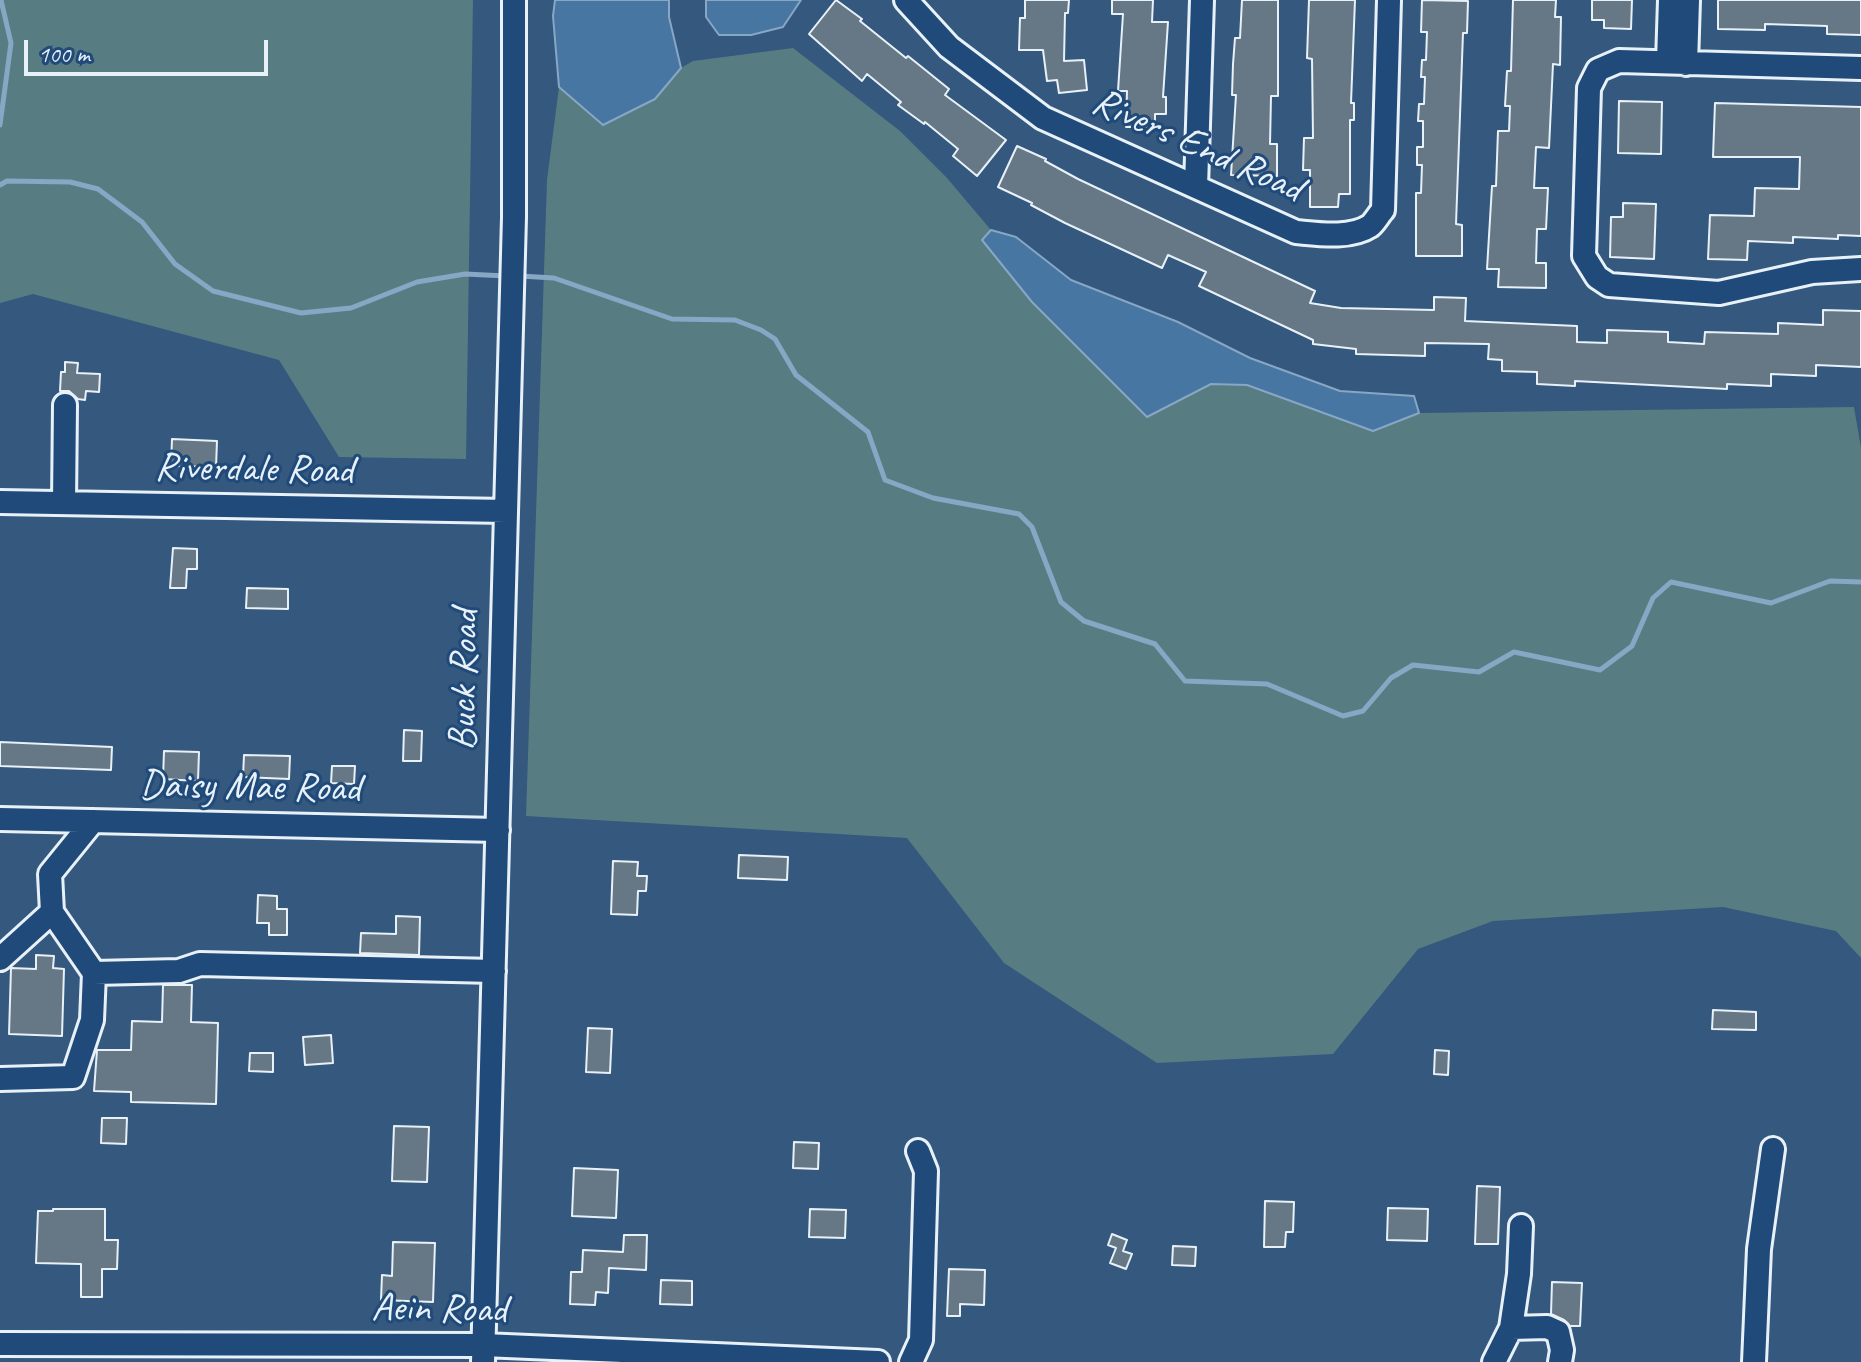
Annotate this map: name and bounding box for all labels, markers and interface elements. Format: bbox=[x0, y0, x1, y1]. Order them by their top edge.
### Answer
scale bar bbox=[28, 24, 272, 74]
text: 100 m bbox=[38, 39, 90, 69]
street label: Rivers End Road bbox=[1085, 78, 1309, 214]
street label: Riverdale Road bbox=[154, 444, 354, 496]
street label: Buck Road bbox=[440, 609, 490, 751]
street label: Daisy Mae Road bbox=[139, 762, 361, 814]
street label: Aein Road bbox=[371, 1285, 507, 1335]

